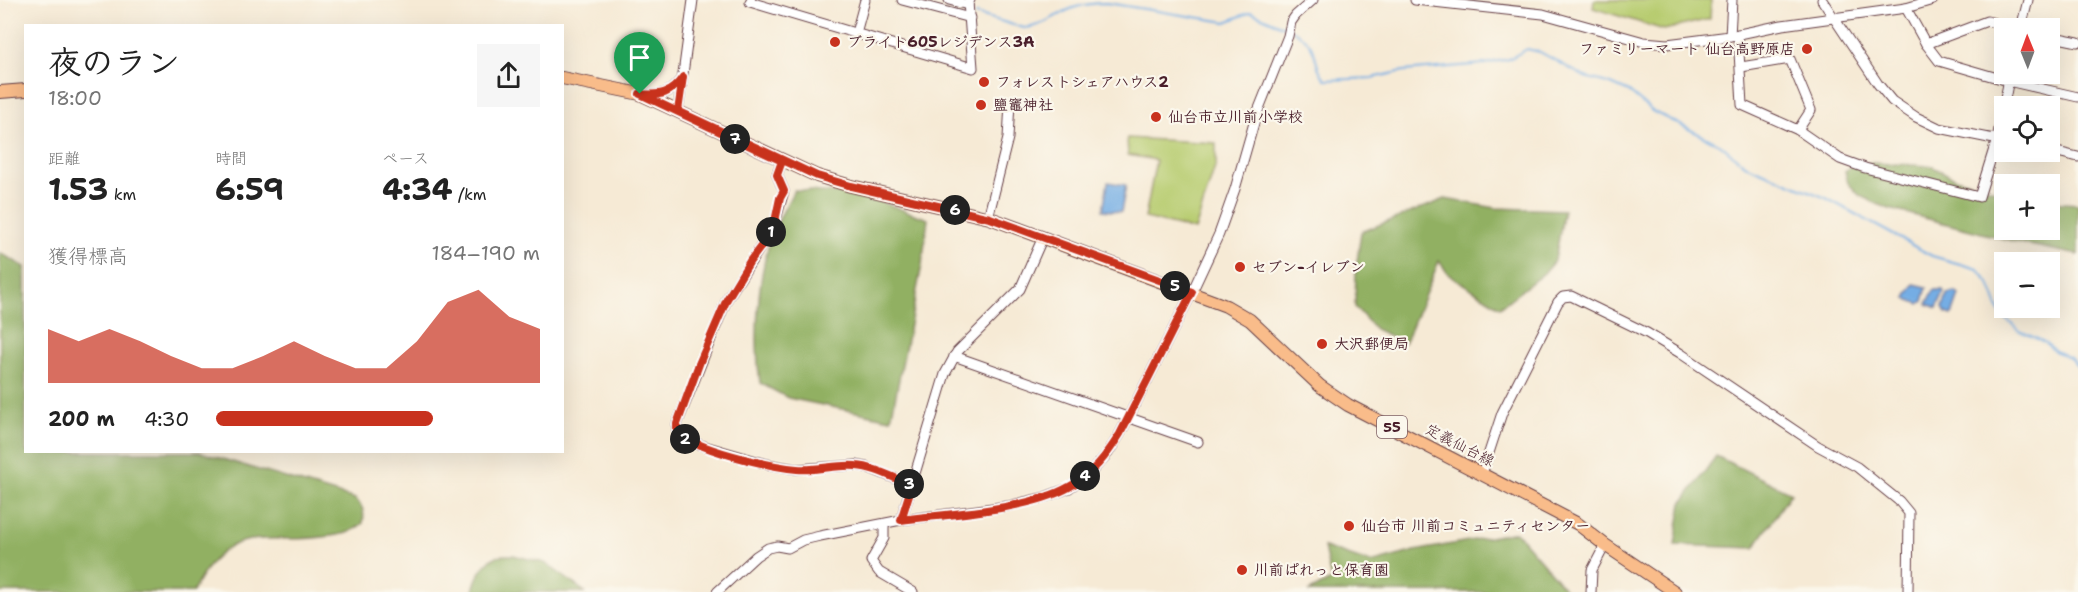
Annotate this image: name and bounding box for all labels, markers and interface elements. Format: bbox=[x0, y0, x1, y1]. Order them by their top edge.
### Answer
north arrow bbox=[1994, 18, 2060, 84]
map controls bbox=[1994, 18, 2060, 318]
pin bbox=[614, 32, 665, 94]
place label: ブライト605レジデンス3A bbox=[847, 32, 1035, 52]
marker: ブライト605レジデンス3A bbox=[828, 35, 842, 49]
place label: ファミリーマート 仙台高野原店 bbox=[1579, 39, 1795, 59]
text: 夜のラン bbox=[48, 40, 180, 85]
icon: arrive bbox=[623, 41, 656, 74]
marker: ファミリーマート 仙台高野原店 bbox=[1800, 42, 1814, 56]
button: share bbox=[477, 44, 540, 107]
place label: フォレストシェアハウス2 bbox=[996, 72, 1169, 92]
marker: フォレストシェアハウス2 bbox=[977, 75, 991, 89]
text: 18:00 bbox=[48, 85, 102, 111]
place label: 鹽竈神社 bbox=[993, 95, 1053, 115]
button: locate bbox=[1994, 96, 2060, 162]
marker: 鹽竈神社 bbox=[974, 98, 988, 112]
place label: 仙台市立川前小学校 bbox=[1168, 107, 1303, 127]
marker: 仙台市立川前小学校 bbox=[1149, 110, 1163, 124]
pin: 7 bbox=[720, 124, 750, 154]
text: 7 bbox=[729, 128, 741, 149]
text: 距離 bbox=[48, 148, 80, 169]
text: 時間 bbox=[215, 148, 247, 169]
text: ペース bbox=[382, 148, 429, 169]
text: 1.53 bbox=[48, 169, 108, 210]
text: 6:59 bbox=[215, 169, 284, 210]
text: 4:34 bbox=[382, 169, 453, 210]
button: + bbox=[1994, 174, 2060, 240]
text: km bbox=[108, 184, 136, 205]
text: /km bbox=[453, 184, 487, 205]
pin: 6 bbox=[940, 195, 970, 225]
text: 6 bbox=[949, 199, 961, 220]
pin: 1 bbox=[756, 217, 786, 247]
text: 1 bbox=[767, 221, 775, 242]
text: 184–190 m bbox=[431, 240, 540, 266]
text: 獲得標高 bbox=[48, 243, 128, 269]
button: − bbox=[1994, 252, 2060, 318]
place label: セブン-イレブン bbox=[1252, 257, 1365, 277]
marker: セブン-イレブン bbox=[1233, 260, 1247, 274]
pin: 5 bbox=[1160, 271, 1190, 301]
text: 5 bbox=[1170, 275, 1180, 296]
place label: 大沢郵便局 bbox=[1334, 334, 1409, 354]
marker: 大沢郵便局 bbox=[1315, 337, 1329, 351]
text: 200 m bbox=[48, 406, 115, 432]
text: 4:30 bbox=[144, 406, 189, 432]
road number: 55 bbox=[1377, 416, 1407, 438]
street label: 定義仙台線 bbox=[1422, 419, 1498, 471]
pin: 2 bbox=[670, 424, 700, 454]
text: 2 bbox=[679, 428, 691, 449]
pin: 4 bbox=[1070, 461, 1100, 491]
text: 4 bbox=[1079, 465, 1091, 486]
pin: 3 bbox=[894, 469, 924, 499]
text: 3 bbox=[903, 473, 915, 494]
place label: 仙台市 川前コミュニティセンター bbox=[1361, 516, 1590, 536]
marker: 仙台市 川前コミュニティセンター bbox=[1342, 519, 1356, 533]
place label: 川前ぱれっと保育園 bbox=[1254, 560, 1389, 580]
marker: 川前ぱれっと保育園 bbox=[1235, 563, 1249, 577]

